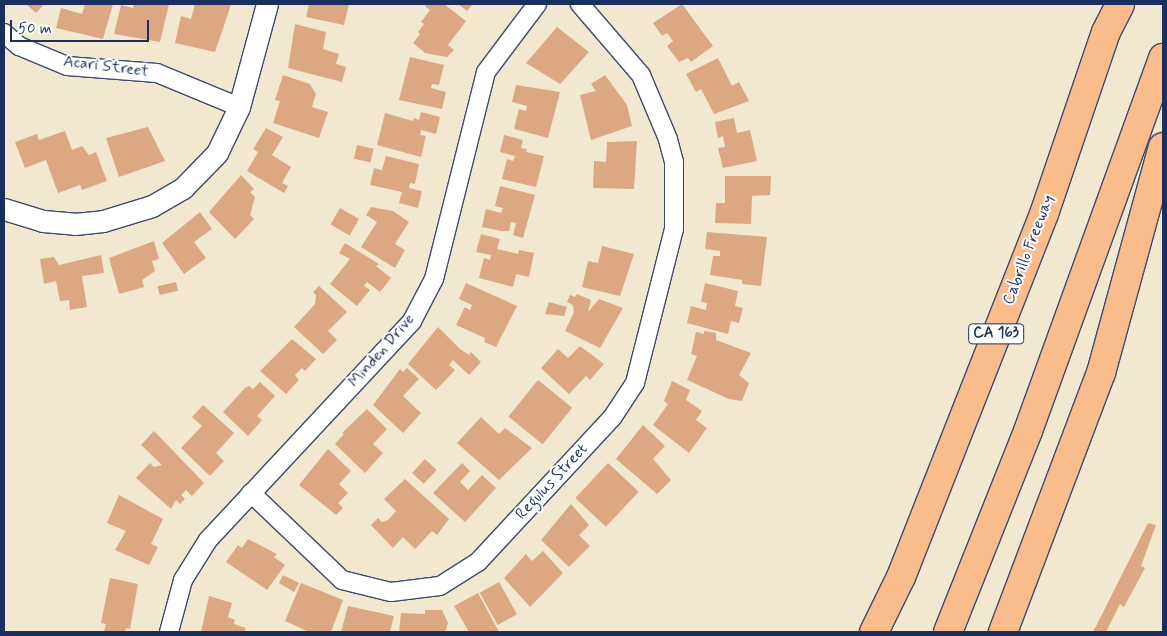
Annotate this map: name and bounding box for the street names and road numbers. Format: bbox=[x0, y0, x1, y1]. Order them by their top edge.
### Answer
street label: Acari Street bbox=[63, 52, 149, 82]
street label: Cabrillo Freeway bbox=[999, 192, 1059, 308]
street label: Minden Drive bbox=[345, 311, 419, 391]
road number: CA 163 bbox=[967, 322, 1025, 346]
street label: Regulus Street bbox=[511, 439, 593, 525]

